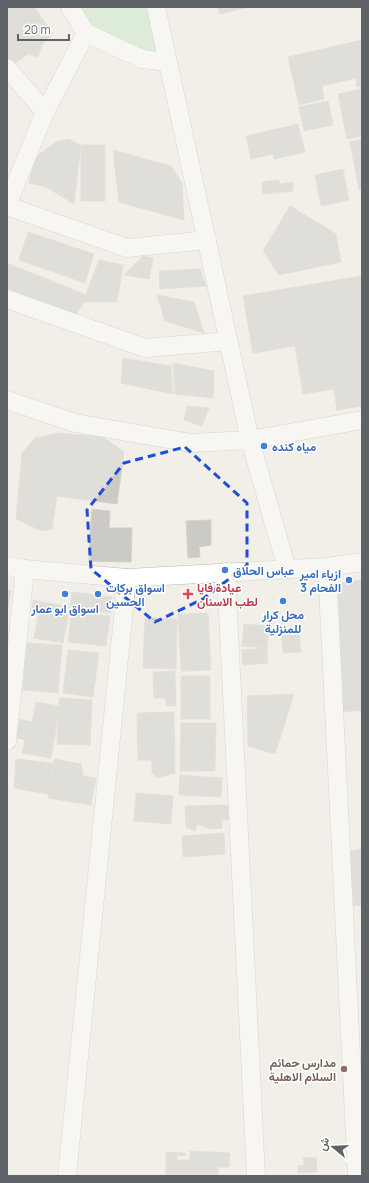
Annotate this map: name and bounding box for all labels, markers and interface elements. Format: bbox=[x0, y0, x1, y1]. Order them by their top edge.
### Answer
scale bar bbox=[18, 16, 69, 42]
text: 20 m bbox=[24, 21, 51, 38]
place label: مياه كنده bbox=[272, 438, 317, 455]
marker: مياه كنده bbox=[259, 441, 269, 451]
place label: عباس الحلاق bbox=[233, 562, 294, 579]
marker: عباس الحلاق bbox=[220, 565, 230, 575]
place label: ازياء امير الفحام 3 bbox=[299, 565, 341, 596]
marker: ازياء امير الفحام 3 bbox=[344, 575, 354, 585]
place label: اسواق بركات الحسين bbox=[106, 579, 165, 610]
place label: عيادة فايا لطب الاسنان bbox=[197, 579, 258, 610]
marker: عيادة فايا لطب الاسنان bbox=[182, 588, 194, 600]
marker: اسواق ابو عمار bbox=[60, 589, 70, 599]
marker: اسواق بركات الحسين bbox=[93, 589, 103, 599]
marker: محل كرار للمنزلية bbox=[278, 596, 288, 606]
place label: اسواق ابو عمار bbox=[30, 600, 99, 617]
place label: محل كرار للمنزلية bbox=[261, 606, 305, 637]
place label: مدارس حمائم السلام الاهلية bbox=[269, 1054, 336, 1085]
marker: مدارس حمائم السلام الاهلية bbox=[339, 1064, 349, 1074]
north arrow bbox=[313, 1127, 353, 1167]
text: ش bbox=[314, 1135, 332, 1152]

